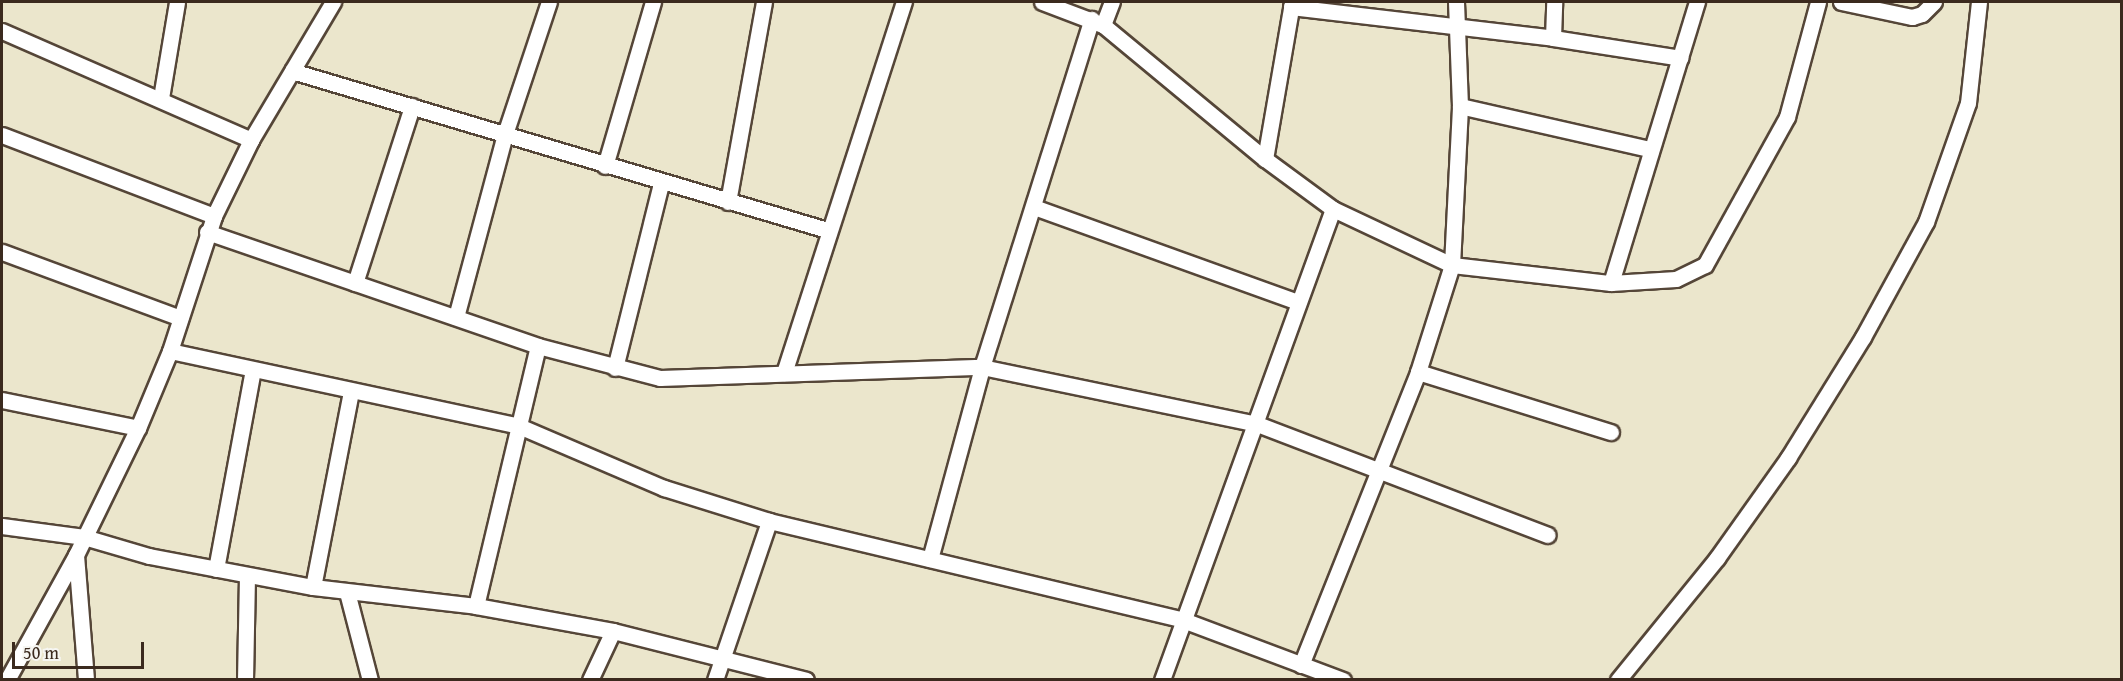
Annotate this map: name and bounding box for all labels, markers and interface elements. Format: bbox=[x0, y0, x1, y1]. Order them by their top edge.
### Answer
scale bar bbox=[15, 630, 147, 668]
text: 50 m bbox=[23, 639, 59, 666]

